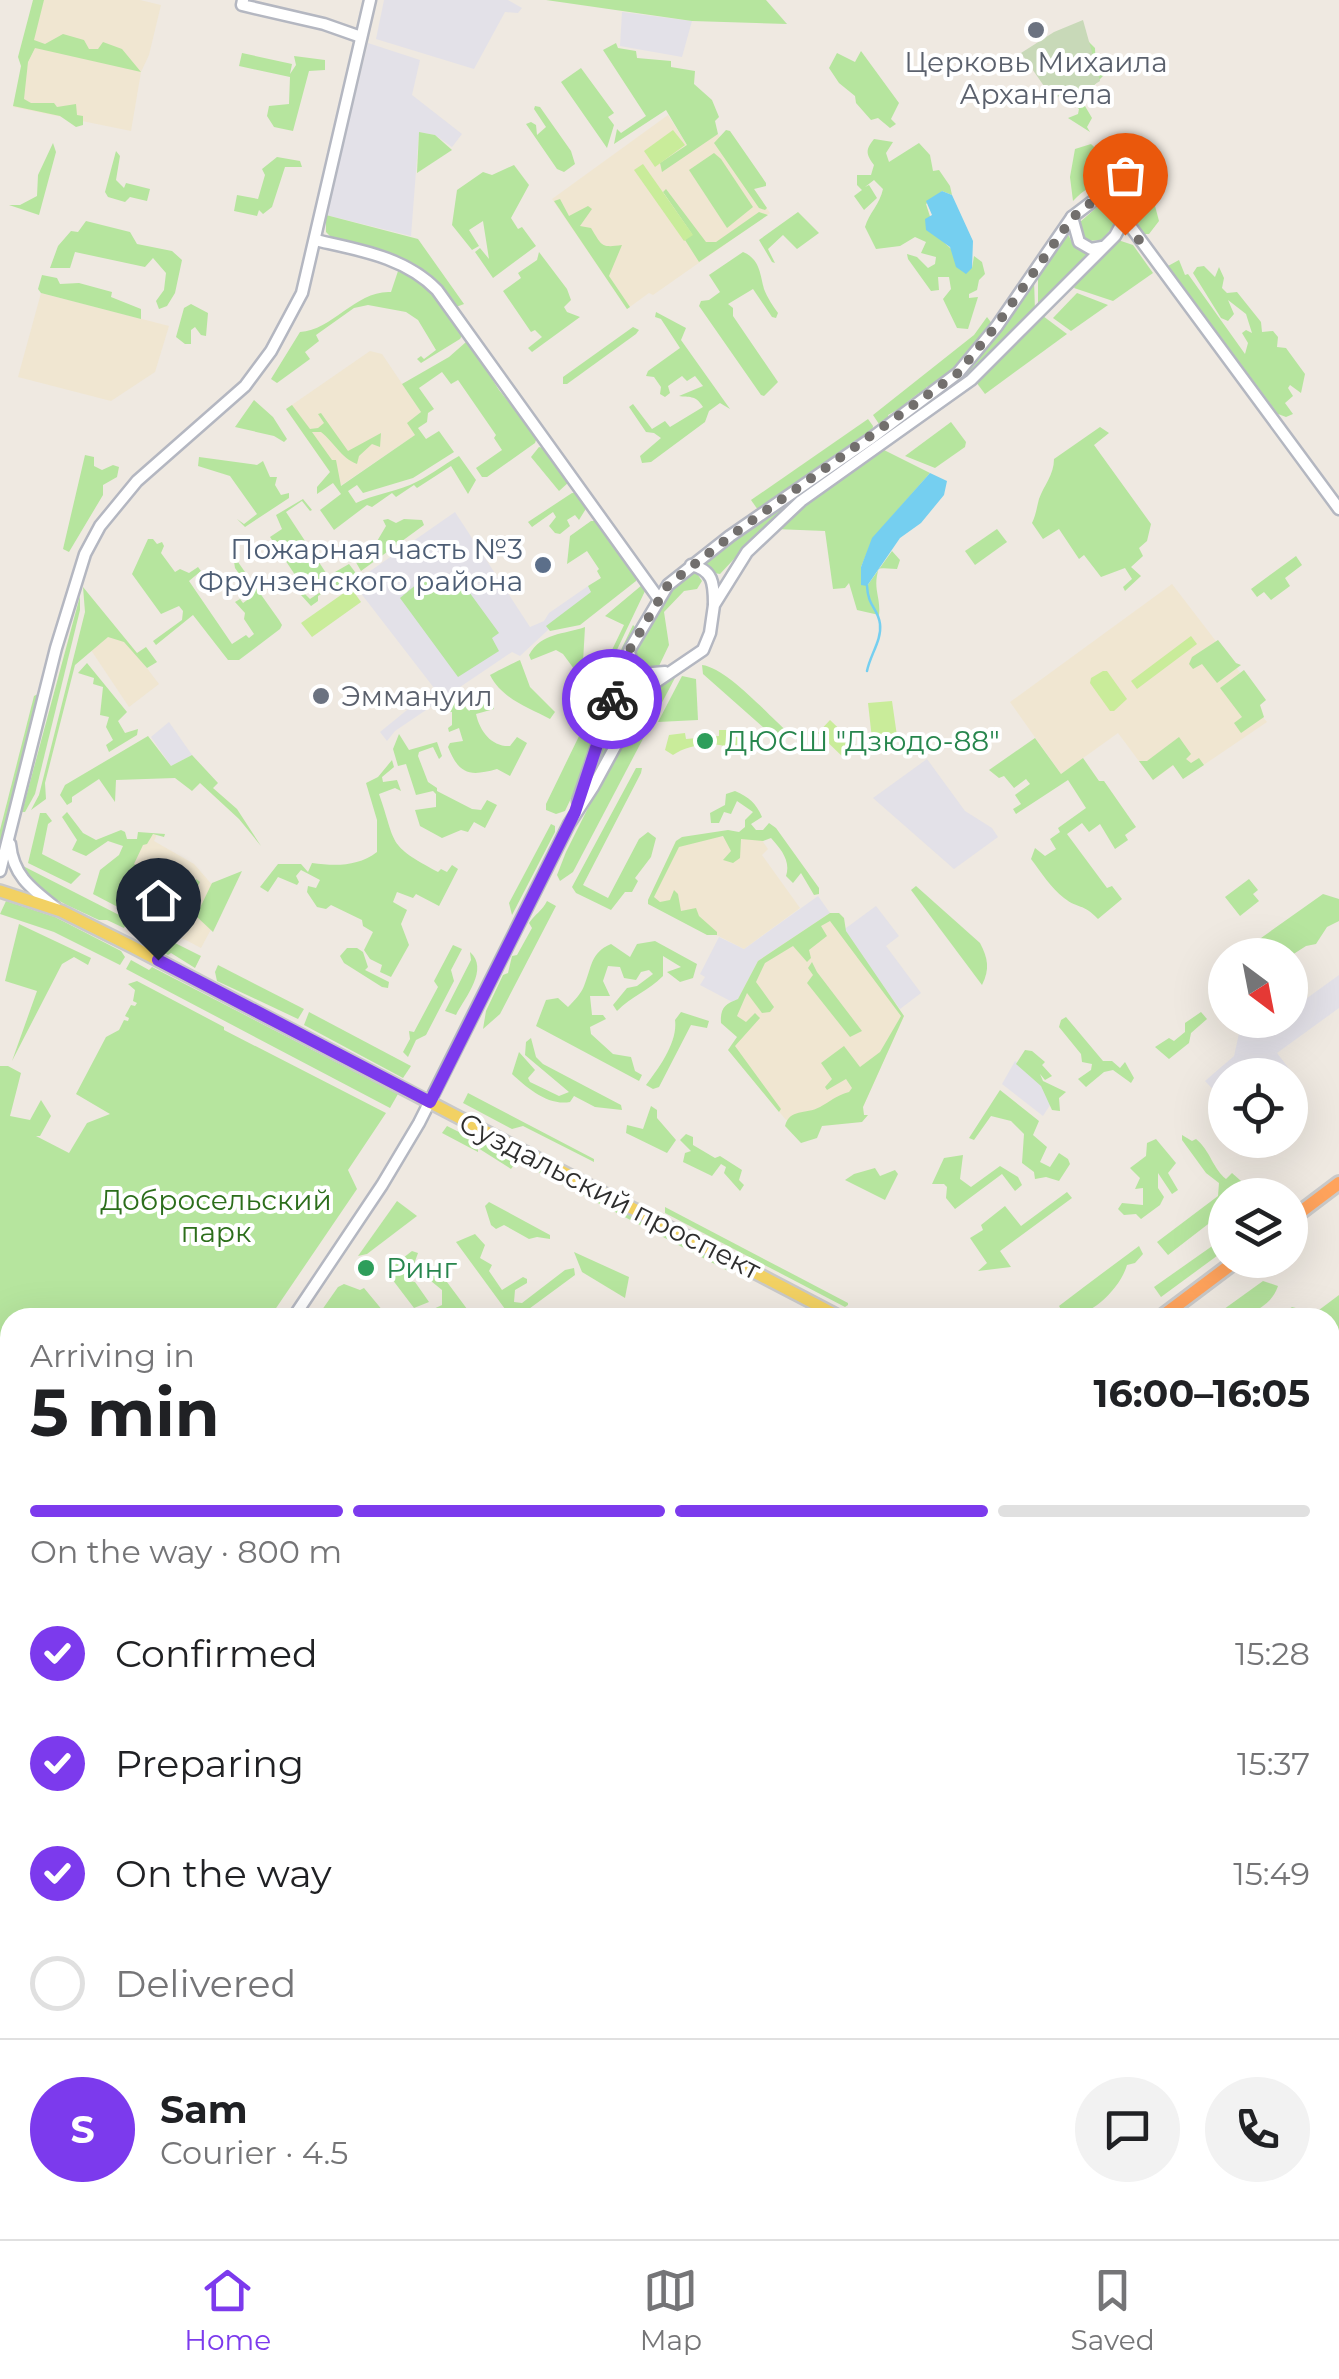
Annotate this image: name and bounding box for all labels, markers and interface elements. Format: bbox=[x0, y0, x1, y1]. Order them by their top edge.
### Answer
marker: Церковь Михаила Архангела bbox=[1025, 19, 1047, 41]
place label: Церковь Михаила Архангела bbox=[904, 45, 1168, 111]
pin bbox=[1083, 133, 1168, 236]
icon: bag bbox=[1098, 148, 1153, 203]
place label: Пожарная часть №3 Фрунзенского района bbox=[198, 532, 523, 598]
marker: Пожарная часть №3 Фрунзенского района bbox=[532, 554, 554, 576]
courier bbox=[562, 649, 662, 749]
icon: bike bbox=[585, 672, 640, 727]
place label: Эммануил bbox=[341, 679, 493, 713]
marker: Эммануил bbox=[310, 685, 332, 707]
place label: ДЮСШ "Дзюдо-88" bbox=[725, 724, 1000, 758]
marker: ДЮСШ "Дзюдо-88" bbox=[694, 730, 716, 752]
pin bbox=[116, 858, 201, 961]
icon: home bbox=[131, 873, 186, 928]
north arrow bbox=[1208, 938, 1308, 1038]
map controls bbox=[1208, 938, 1308, 1278]
button: locate bbox=[1208, 1058, 1308, 1158]
street label: Суздальский проспект bbox=[454, 1105, 767, 1287]
button: layers bbox=[1208, 1178, 1308, 1278]
park label: Добросельский парк bbox=[100, 1183, 332, 1249]
place label: Ринг bbox=[386, 1251, 457, 1285]
marker: Ринг bbox=[355, 1257, 377, 1279]
text: Arriving in bbox=[30, 1336, 195, 1375]
text: 16:00–16:05 bbox=[1094, 1370, 1310, 1417]
text: 5 min bbox=[30, 1373, 220, 1452]
text: On the way · 800 m bbox=[30, 1532, 342, 1571]
icon: check bbox=[30, 1626, 85, 1681]
text: Confirmed bbox=[115, 1630, 318, 1677]
text: 15:28 bbox=[1235, 1634, 1310, 1673]
icon: check bbox=[30, 1736, 85, 1791]
text: Preparing bbox=[115, 1740, 304, 1787]
text: 15:37 bbox=[1237, 1744, 1310, 1783]
icon: check bbox=[30, 1846, 85, 1901]
text: On the way bbox=[115, 1850, 332, 1897]
text: 15:49 bbox=[1233, 1854, 1310, 1893]
text: Delivered bbox=[115, 1960, 296, 2007]
button: chat bbox=[1075, 2077, 1180, 2182]
button: phone bbox=[1205, 2077, 1310, 2182]
text: Sam bbox=[160, 2086, 248, 2133]
text: S bbox=[70, 2106, 95, 2153]
text: Courier · 4.5 bbox=[160, 2133, 348, 2172]
tab: Home bbox=[184, 2263, 271, 2357]
tab: Map bbox=[640, 2263, 702, 2357]
tab: Saved bbox=[1071, 2263, 1155, 2357]

